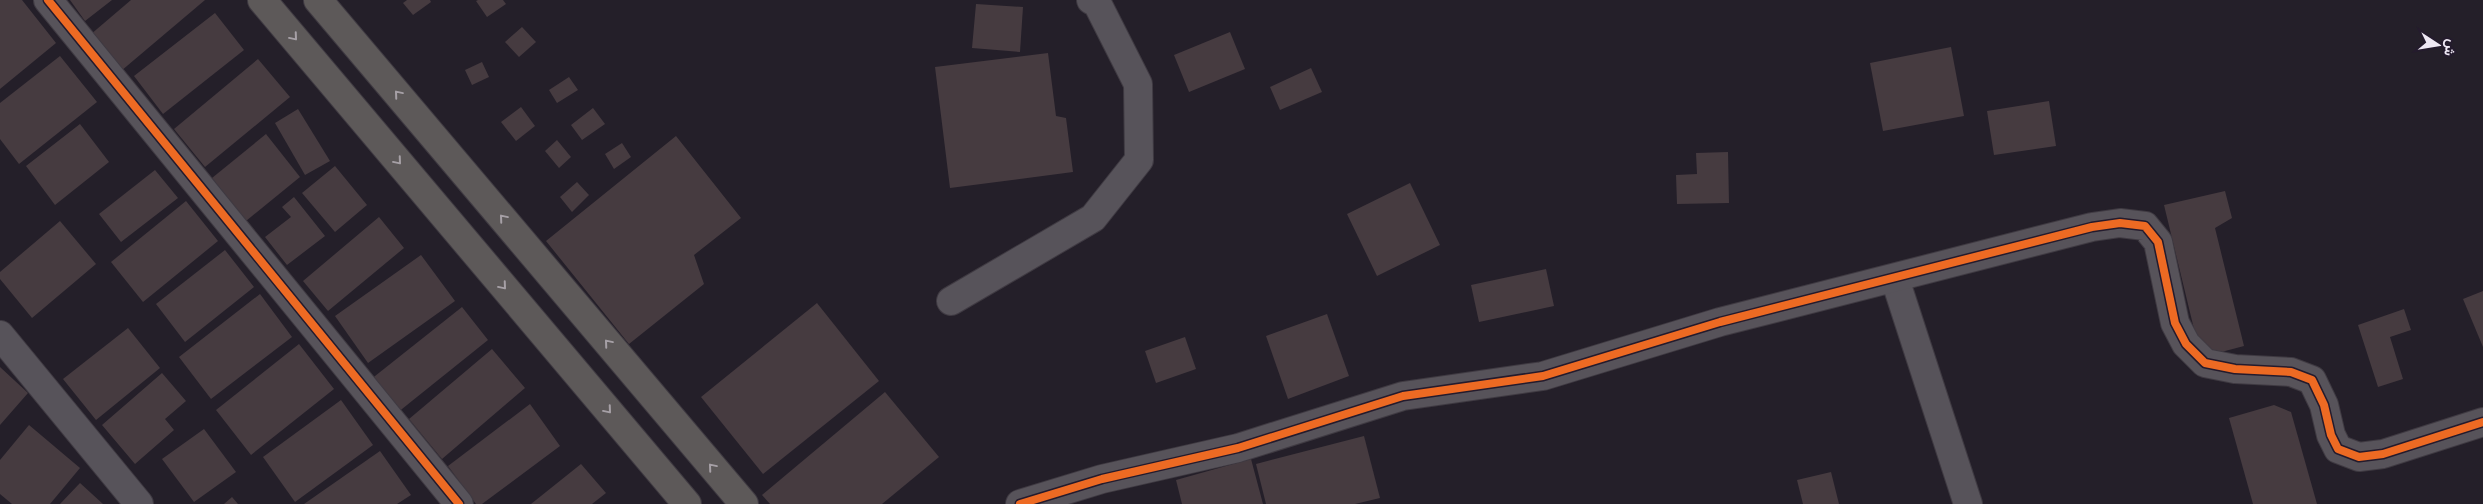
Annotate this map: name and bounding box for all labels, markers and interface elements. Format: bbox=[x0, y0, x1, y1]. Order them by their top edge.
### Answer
north arrow bbox=[2413, 20, 2463, 70]
one-way arrow bbox=[288, 32, 297, 41]
text: ش bbox=[2440, 38, 2460, 58]
one-way arrow bbox=[395, 91, 404, 100]
one-way arrow bbox=[393, 156, 402, 165]
one-way arrow bbox=[499, 215, 508, 224]
one-way arrow bbox=[498, 280, 507, 289]
one-way arrow bbox=[604, 339, 613, 348]
one-way arrow bbox=[602, 404, 611, 413]
one-way arrow bbox=[709, 463, 718, 472]

